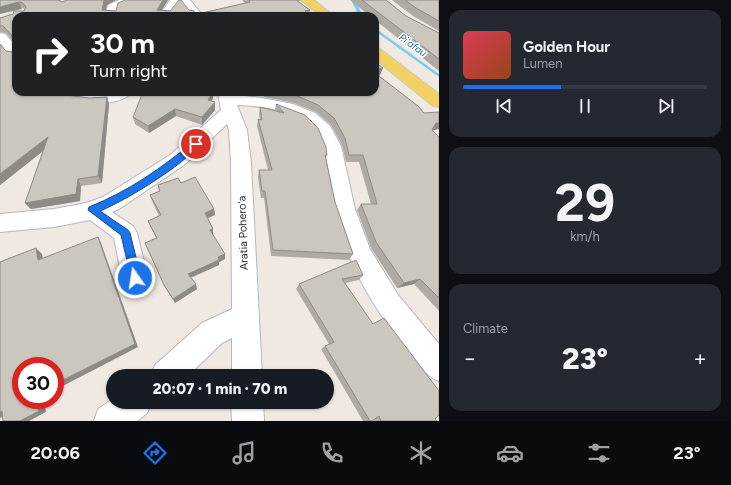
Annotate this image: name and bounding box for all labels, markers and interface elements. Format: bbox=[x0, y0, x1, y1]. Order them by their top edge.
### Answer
text: 30 m bbox=[90, 26, 155, 60]
icon: right bbox=[24, 28, 76, 80]
water label: Pi'afau bbox=[397, 31, 430, 60]
text: Golden Hour bbox=[523, 38, 610, 56]
text: Lumen bbox=[523, 56, 562, 71]
text: Turn right bbox=[90, 60, 167, 82]
icon: previous bbox=[493, 95, 515, 117]
icon: pause bbox=[574, 95, 596, 117]
icon: next bbox=[655, 95, 677, 117]
pin bbox=[179, 127, 213, 161]
icon: arrive bbox=[185, 133, 207, 155]
text: 29 bbox=[555, 172, 615, 234]
street label: Aratia Pohero'a bbox=[235, 196, 251, 270]
text: km/h bbox=[570, 229, 600, 244]
position arrow bbox=[114, 257, 156, 299]
text: Climate bbox=[463, 321, 508, 336]
text: 23° bbox=[562, 340, 608, 377]
text: − bbox=[463, 345, 477, 372]
text: + bbox=[693, 345, 707, 372]
speed limit sign: 30 bbox=[12, 357, 64, 409]
text: 20:07 · 1 min · 70 m bbox=[153, 380, 287, 398]
icon: directions bbox=[141, 439, 169, 467]
icon: music bbox=[230, 439, 258, 467]
icon: phone bbox=[318, 439, 346, 467]
icon: climate bbox=[407, 439, 435, 467]
icon: car bbox=[496, 439, 524, 467]
icon: filters bbox=[585, 439, 613, 467]
text: 20:06 bbox=[30, 442, 80, 464]
text: 23° bbox=[673, 442, 701, 464]

